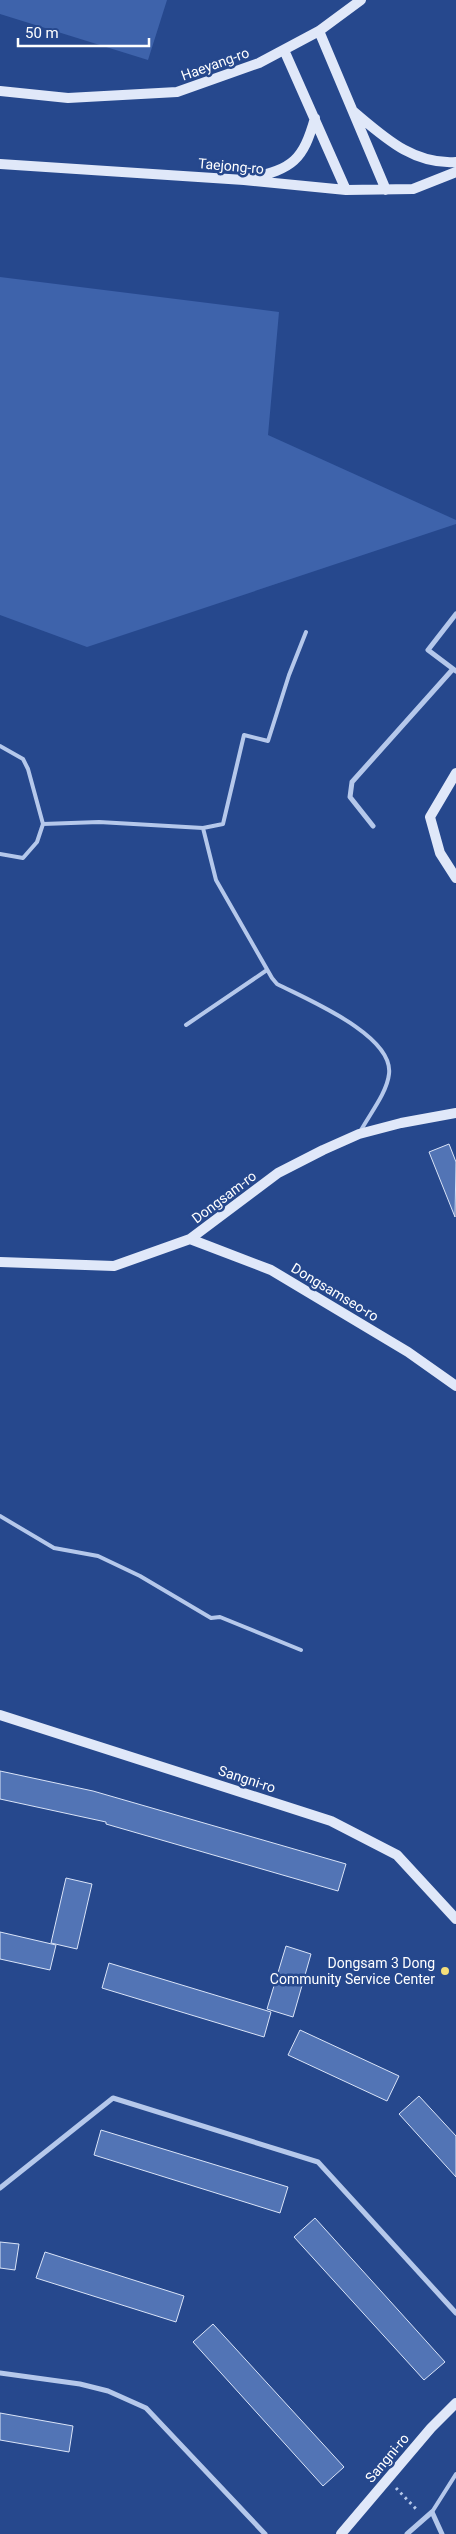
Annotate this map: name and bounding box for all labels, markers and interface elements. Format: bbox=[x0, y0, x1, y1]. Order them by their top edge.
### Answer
scale bar bbox=[18, 15, 149, 47]
text: 50 m bbox=[25, 24, 59, 42]
street label: Haeyang-ro bbox=[179, 44, 251, 84]
street label: Taejong-ro bbox=[197, 155, 265, 177]
street label: Dongsam-ro bbox=[189, 1168, 259, 1226]
street label: Dongsamseo-ro bbox=[288, 1260, 382, 1324]
street label: Sangni-ro bbox=[216, 1762, 278, 1796]
place label: Dongsam 3 Dong Community Service Center bbox=[270, 1955, 435, 1987]
marker: Dongsam 3 Dong Community Service Center bbox=[439, 1965, 451, 1977]
street label: Sangni-ro bbox=[362, 2430, 412, 2486]

